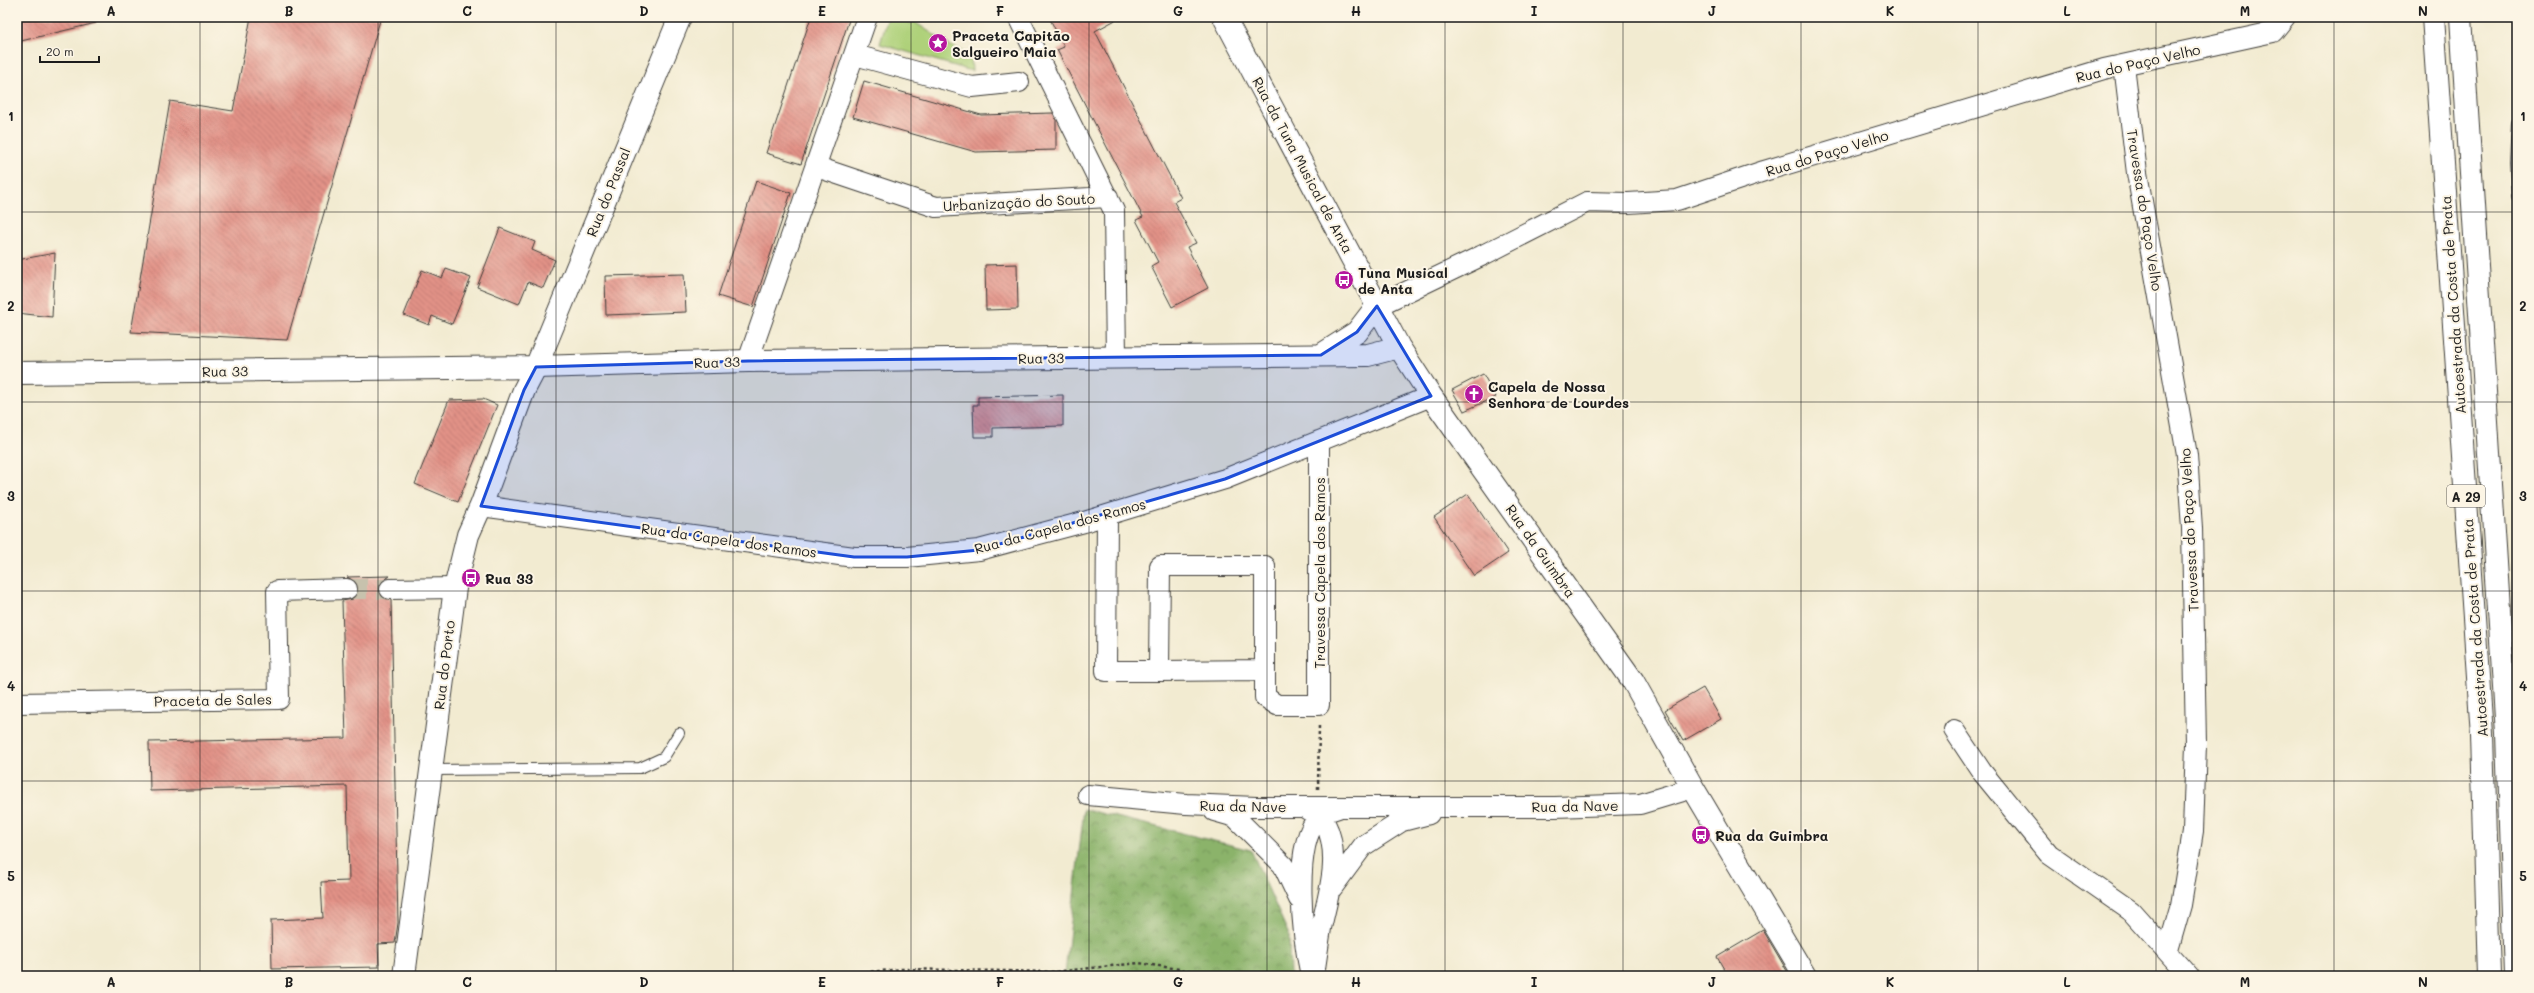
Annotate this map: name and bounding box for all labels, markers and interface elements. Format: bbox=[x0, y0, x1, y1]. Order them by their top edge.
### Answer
text: A bbox=[106, 2, 116, 19]
text: B bbox=[285, 2, 294, 19]
text: C bbox=[462, 2, 472, 19]
text: D bbox=[639, 2, 649, 19]
text: E bbox=[818, 2, 826, 19]
text: F bbox=[996, 2, 1004, 19]
text: G bbox=[1173, 2, 1183, 19]
text: H bbox=[1351, 2, 1361, 19]
text: I bbox=[1531, 2, 1538, 19]
text: J bbox=[1708, 2, 1716, 19]
text: K bbox=[1886, 2, 1895, 19]
text: L bbox=[2063, 2, 2071, 19]
text: M bbox=[2240, 2, 2250, 19]
text: N bbox=[2418, 2, 2428, 19]
place label: Praceta Capitão Salgueiro Maia bbox=[952, 26, 1070, 61]
place icon: Praceta Capitão Salgueiro Maia bbox=[927, 32, 949, 54]
scale bar bbox=[40, 38, 99, 64]
street label: Rua do Paço Velho bbox=[2074, 39, 2202, 87]
text: 20 m bbox=[46, 43, 74, 59]
street label: Rua da Tuna Musical de Anta bbox=[1248, 73, 1358, 257]
text: 1 bbox=[8, 107, 14, 124]
text: 1 bbox=[2520, 107, 2526, 124]
street label: Rua do Paço Velho bbox=[1763, 125, 1891, 181]
street label: Travessa do Paço Velho bbox=[2123, 128, 2167, 292]
street label: Rua do Passal bbox=[581, 145, 635, 239]
street label: Urbanização do Souto bbox=[942, 189, 1096, 215]
street label: Autoestrada da Costa de Prata bbox=[2436, 195, 2470, 415]
place label: Tuna Musical de Anta bbox=[1358, 263, 1448, 298]
bus stop icon: Tuna Musical de Anta bbox=[1333, 269, 1355, 291]
text: 2 bbox=[7, 297, 15, 314]
text: 2 bbox=[2519, 297, 2527, 314]
street label: Rua 33 bbox=[1018, 348, 1064, 368]
street label: Rua 33 bbox=[694, 352, 740, 372]
street label: Rua 33 bbox=[202, 361, 248, 381]
place label: Capela de Nossa Senhora de Lourdes bbox=[1488, 377, 1629, 412]
church icon: Capela de Nossa Senhora de Lourdes bbox=[1463, 383, 1485, 405]
street label: Travessa do Paço Velho bbox=[2175, 448, 2203, 612]
street label: Travessa Capela dos Ramos bbox=[1310, 477, 1329, 669]
road number: A 29 bbox=[2447, 485, 2485, 507]
text: 3 bbox=[7, 487, 15, 504]
text: 3 bbox=[2519, 487, 2527, 504]
street label: Rua da Capela dos Ramos bbox=[972, 494, 1148, 558]
street label: Rua da Guimbra bbox=[1502, 500, 1580, 602]
street label: Rua da Capela dos Ramos bbox=[640, 518, 818, 562]
street label: Autoestrada da Costa de Prata bbox=[2458, 518, 2492, 738]
bus stop icon: Rua 33 bbox=[460, 567, 482, 589]
place label: Rua 33 bbox=[485, 569, 533, 588]
street label: Rua do Porto bbox=[429, 619, 459, 711]
text: 4 bbox=[7, 677, 15, 694]
text: 4 bbox=[2519, 677, 2527, 694]
street label: Praceta de Sales bbox=[154, 689, 272, 711]
street label: Rua da Nave bbox=[1199, 796, 1287, 816]
street label: Rua da Nave bbox=[1531, 796, 1619, 816]
bus stop icon: Rua da Guimbra bbox=[1690, 824, 1712, 846]
place label: Rua da Guimbra bbox=[1715, 826, 1829, 845]
text: 5 bbox=[7, 867, 15, 884]
text: 5 bbox=[2519, 867, 2527, 884]
text: A bbox=[106, 973, 116, 990]
text: B bbox=[285, 973, 294, 990]
text: C bbox=[462, 973, 472, 990]
text: D bbox=[639, 973, 649, 990]
text: E bbox=[818, 973, 826, 990]
text: F bbox=[996, 973, 1004, 990]
text: G bbox=[1173, 973, 1183, 990]
text: H bbox=[1351, 973, 1361, 990]
text: I bbox=[1531, 973, 1538, 990]
text: J bbox=[1708, 973, 1716, 990]
text: K bbox=[1886, 973, 1895, 990]
text: L bbox=[2063, 973, 2071, 990]
text: M bbox=[2240, 973, 2250, 990]
text: N bbox=[2418, 973, 2428, 990]

